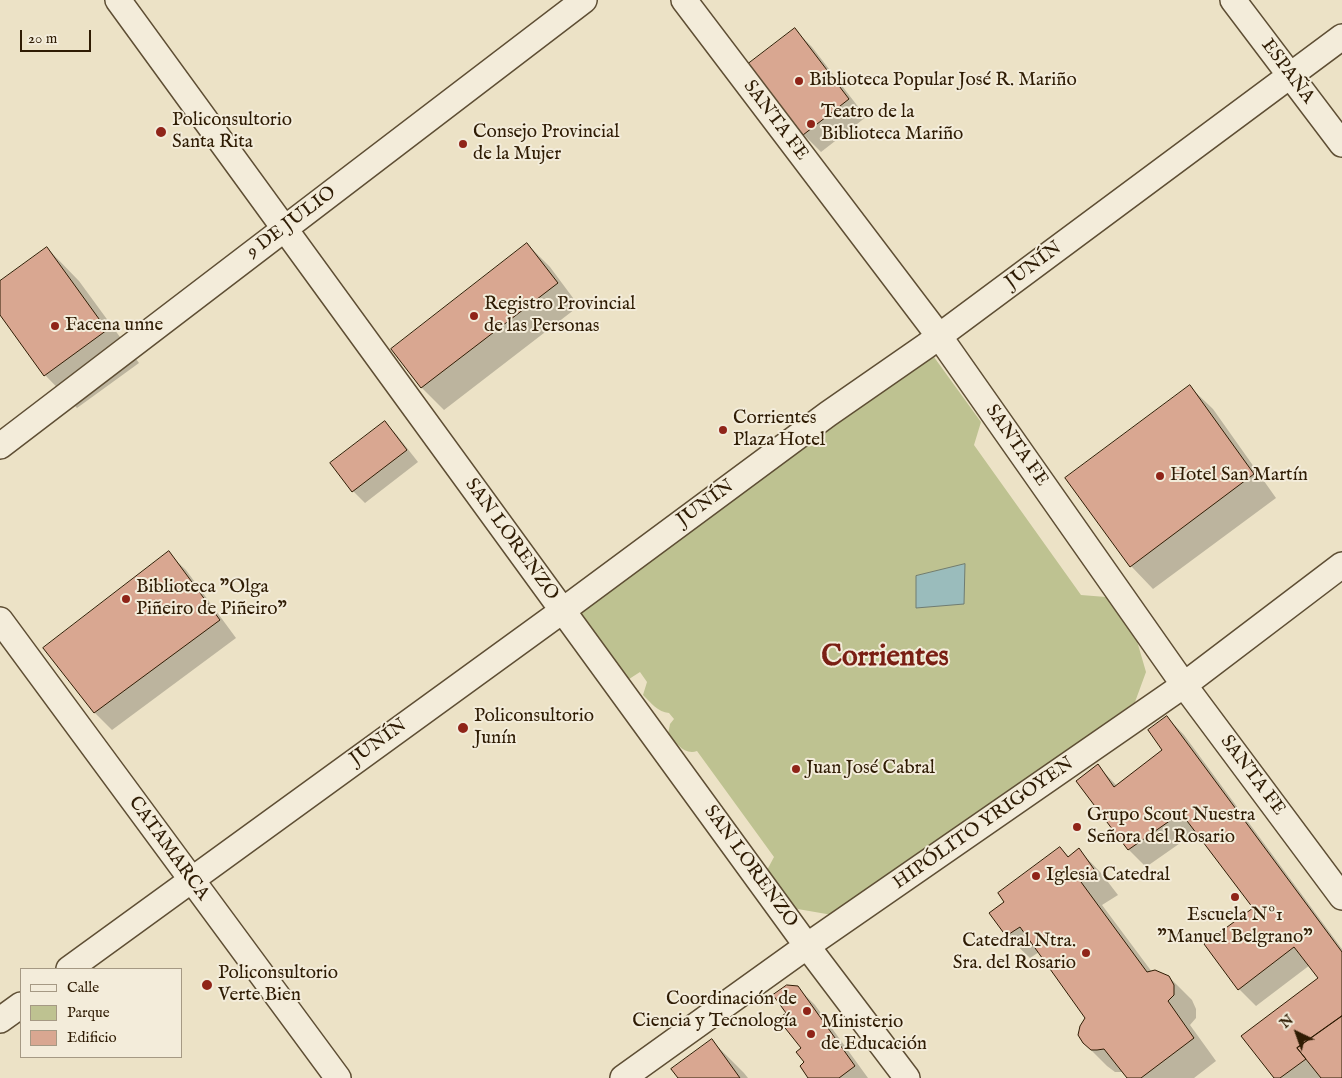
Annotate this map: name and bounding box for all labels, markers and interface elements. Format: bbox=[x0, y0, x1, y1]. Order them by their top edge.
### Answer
scale bar bbox=[22, 20, 94, 52]
text: 20 m bbox=[28, 29, 57, 48]
street label: ESPAÑA bbox=[1255, 35, 1319, 109]
place label: Biblioteca Popular José R. Mariño bbox=[809, 70, 1077, 92]
marker: Biblioteca Popular José R. Mariño bbox=[793, 75, 805, 87]
street label: SANTA FE bbox=[737, 76, 813, 166]
place label: Teatro de la Biblioteca Mariño bbox=[821, 102, 963, 146]
place label: Policonsultorio Santa Rita bbox=[172, 110, 292, 154]
marker: Teatro de la Biblioteca Mariño bbox=[805, 118, 817, 130]
place label: Consejo Provincial de la Mujer bbox=[473, 122, 619, 166]
marker: Policonsultorio Santa Rita bbox=[154, 125, 168, 139]
marker: Consejo Provincial de la Mujer bbox=[457, 138, 469, 150]
street label: 9 DE JULIO bbox=[243, 182, 341, 264]
street label: JUNÍN bbox=[1001, 237, 1067, 295]
place label: Registro Provincial de las Personas bbox=[484, 294, 635, 338]
marker: Registro Provincial de las Personas bbox=[468, 310, 480, 322]
place label: Facena unne bbox=[65, 315, 163, 337]
marker: Facena unne bbox=[49, 320, 61, 332]
street label: SANTA FE bbox=[980, 401, 1052, 491]
place label: Corrientes Plaza Hotel bbox=[733, 408, 825, 452]
marker: Corrientes Plaza Hotel bbox=[717, 424, 729, 436]
place label: Hotel San Martín bbox=[1170, 465, 1308, 487]
marker: Hotel San Martín bbox=[1154, 470, 1166, 482]
street label: SAN LORENZO bbox=[459, 475, 563, 605]
street label: JUNÍN bbox=[673, 476, 739, 532]
place label: Biblioteca "Olga Piñeiro de Piñeiro" bbox=[136, 577, 287, 621]
marker: Biblioteca "Olga Piñeiro de Piñeiro" bbox=[120, 593, 132, 605]
district label: Corrientes bbox=[821, 642, 949, 676]
place label: Policonsultorio Junín bbox=[474, 706, 594, 750]
street label: JUNÍN bbox=[346, 715, 412, 771]
marker: Policonsultorio Junín bbox=[456, 721, 470, 735]
street label: SANTA FE bbox=[1214, 731, 1290, 821]
street label: HIPÓLITO YRIGOYEN bbox=[889, 753, 1079, 895]
place label: Juan José Cabral bbox=[806, 758, 935, 780]
marker: Juan José Cabral bbox=[790, 763, 802, 775]
street label: CATAMARCA bbox=[123, 793, 213, 905]
street label: SAN LORENZO bbox=[698, 802, 802, 932]
place label: Grupo Scout Nuestra Señora del Rosario bbox=[1087, 805, 1255, 849]
marker: Grupo Scout Nuestra Señora del Rosario bbox=[1071, 821, 1083, 833]
place label: Iglesia Catedral bbox=[1046, 865, 1170, 887]
marker: Iglesia Catedral bbox=[1030, 870, 1042, 882]
marker: Escuela Nº1 "Manuel Belgrano" bbox=[1229, 891, 1241, 903]
place label: Escuela Nº1 "Manuel Belgrano" bbox=[1157, 905, 1313, 949]
place label: Catedral Ntra. Sra. del Rosario bbox=[953, 931, 1076, 975]
marker: Catedral Ntra. Sra. del Rosario bbox=[1080, 947, 1092, 959]
place label: Policonsultorio Verte Bien bbox=[218, 963, 338, 1007]
legend bbox=[20, 968, 182, 1058]
text: Calle bbox=[67, 978, 99, 997]
marker: Policonsultorio Verte Bien bbox=[200, 978, 214, 992]
place label: Coordinación de Ciencia y Tecnología bbox=[632, 989, 797, 1033]
text: Parque bbox=[67, 1003, 110, 1022]
marker: Coordinación de Ciencia y Tecnología bbox=[801, 1005, 813, 1017]
north arrow bbox=[1272, 1008, 1322, 1058]
text: N bbox=[1276, 1011, 1297, 1033]
place label: Ministerio de Educación bbox=[821, 1012, 927, 1056]
text: Edificio bbox=[67, 1028, 117, 1047]
marker: Ministerio de Educación bbox=[805, 1028, 817, 1040]

